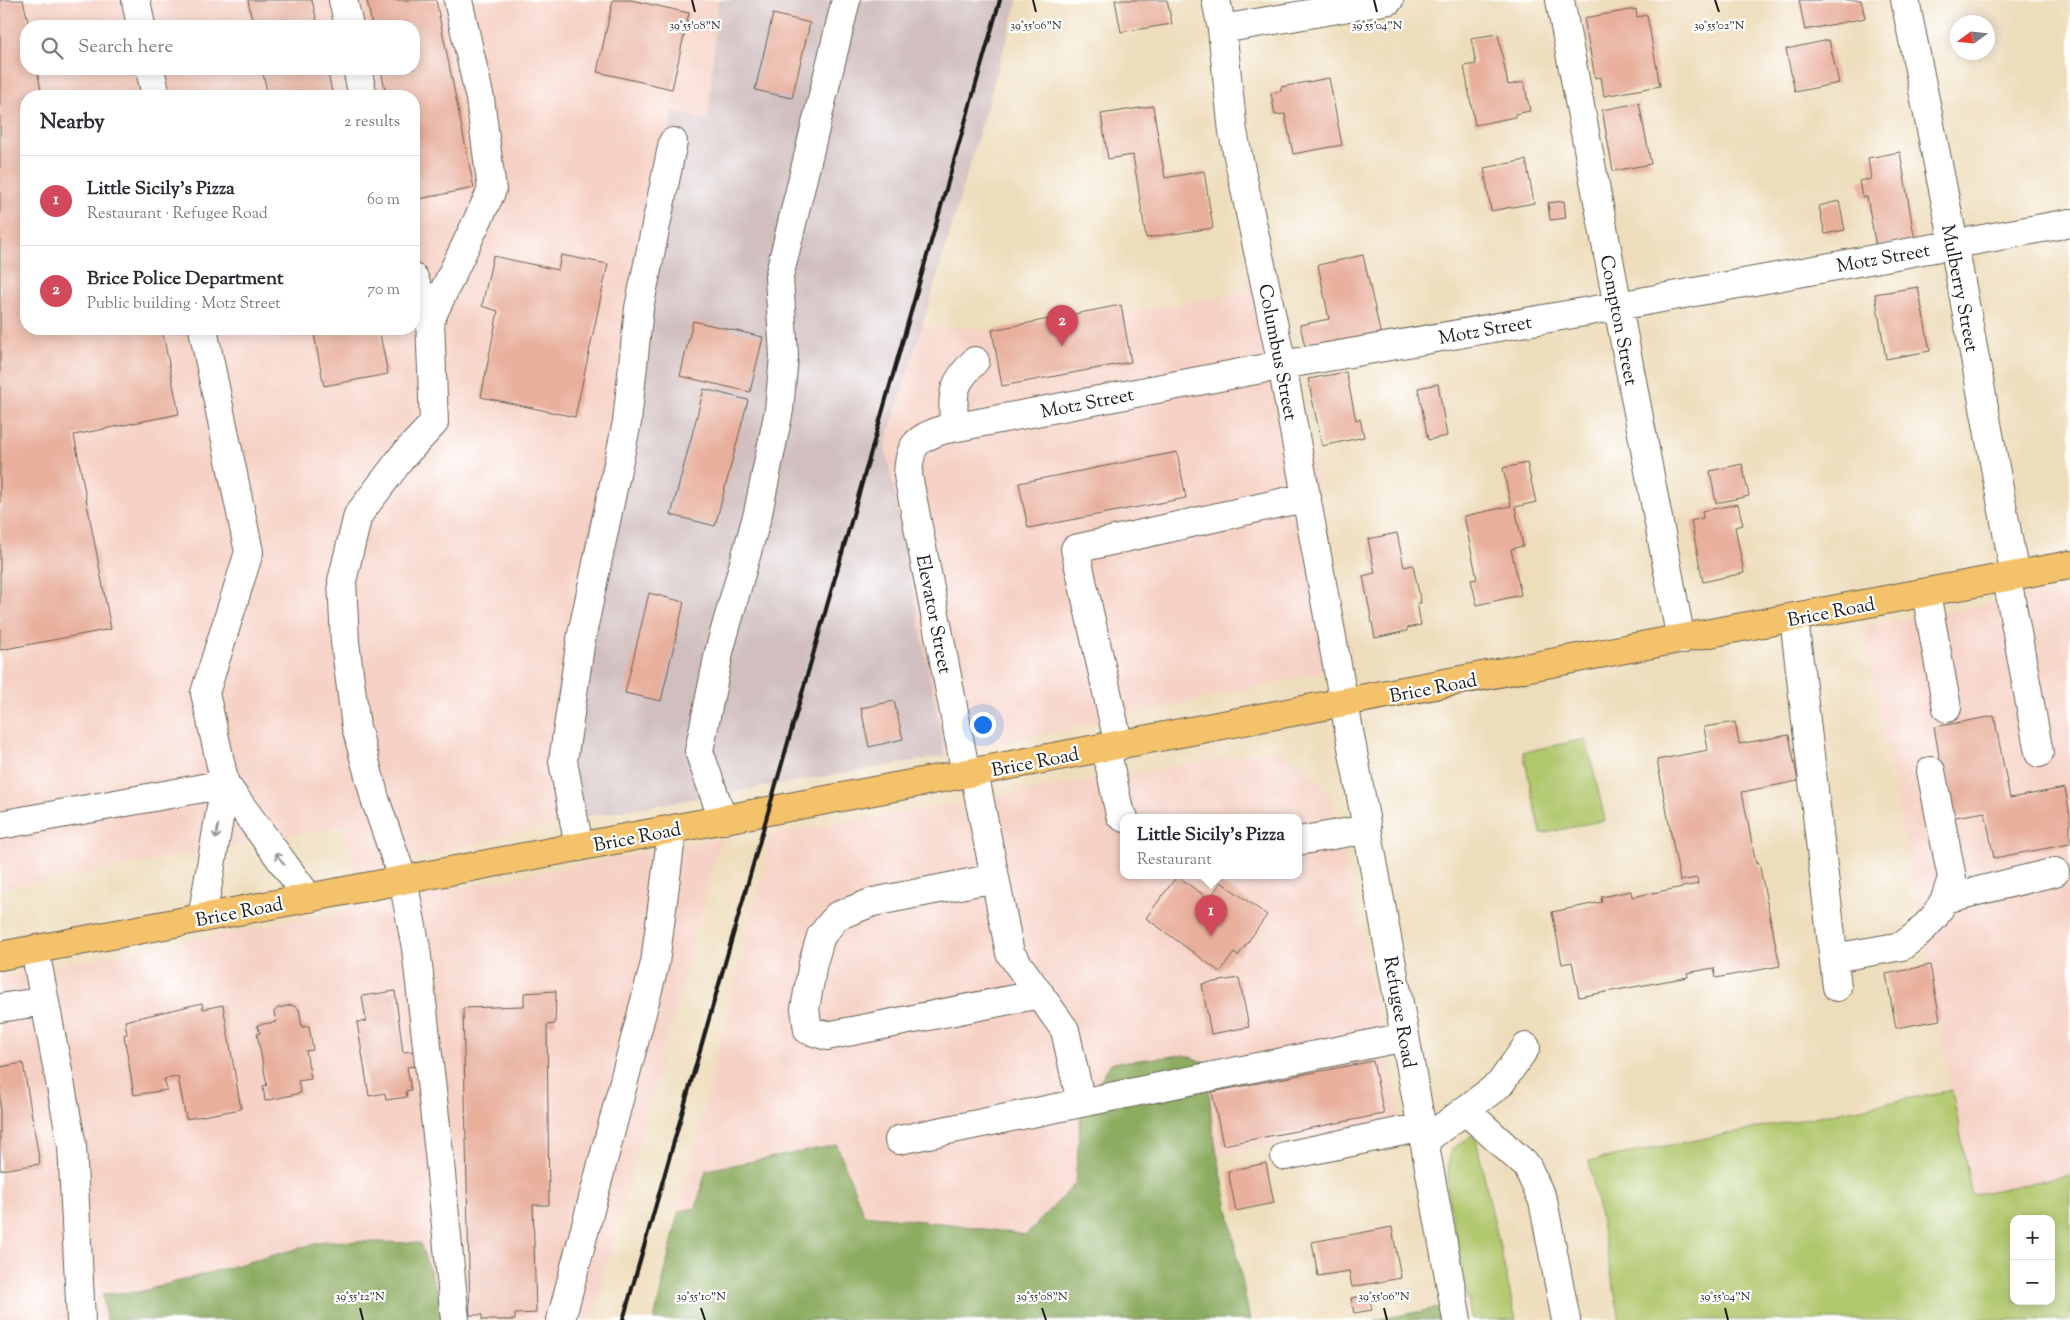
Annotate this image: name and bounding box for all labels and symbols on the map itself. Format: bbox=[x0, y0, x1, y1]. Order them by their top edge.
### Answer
north arrow bbox=[1950, 15, 1995, 60]
text: 39°55'08"N bbox=[669, 17, 721, 35]
text: 39°55'06"N bbox=[1010, 17, 1062, 35]
text: 39°55'04"N bbox=[1352, 17, 1403, 35]
text: 39°55'02"N bbox=[1694, 17, 1745, 35]
street label: Mulberry Street bbox=[1933, 222, 1984, 355]
street label: Motz Street bbox=[1835, 238, 1933, 281]
street label: Compton Street bbox=[1592, 253, 1644, 389]
street label: Columbus Street bbox=[1250, 282, 1303, 424]
pin: 2 bbox=[1046, 305, 1078, 346]
street label: Motz Street bbox=[1437, 310, 1535, 353]
street label: Motz Street bbox=[1039, 382, 1137, 427]
street label: Elevator Street bbox=[908, 553, 957, 677]
street label: Brice Road bbox=[1785, 592, 1878, 635]
street label: Brice Road bbox=[1387, 668, 1480, 711]
your location bbox=[970, 712, 996, 738]
street label: Brice Road bbox=[989, 742, 1082, 785]
street label: Brice Road bbox=[591, 817, 684, 860]
one-way arrow bbox=[211, 824, 221, 840]
one-way arrow bbox=[275, 852, 285, 866]
street label: Brice Road bbox=[193, 892, 286, 935]
pin: 1 bbox=[1195, 895, 1227, 936]
street label: Refugee Road bbox=[1375, 954, 1422, 1071]
text: 39°55'12"N bbox=[335, 1288, 385, 1306]
text: 39°55'10"N bbox=[676, 1288, 726, 1306]
text: 39°55'08"N bbox=[1016, 1288, 1068, 1306]
text: 39°55'06"N bbox=[1358, 1288, 1410, 1306]
text: 39°55'04"N bbox=[1700, 1288, 1751, 1306]

